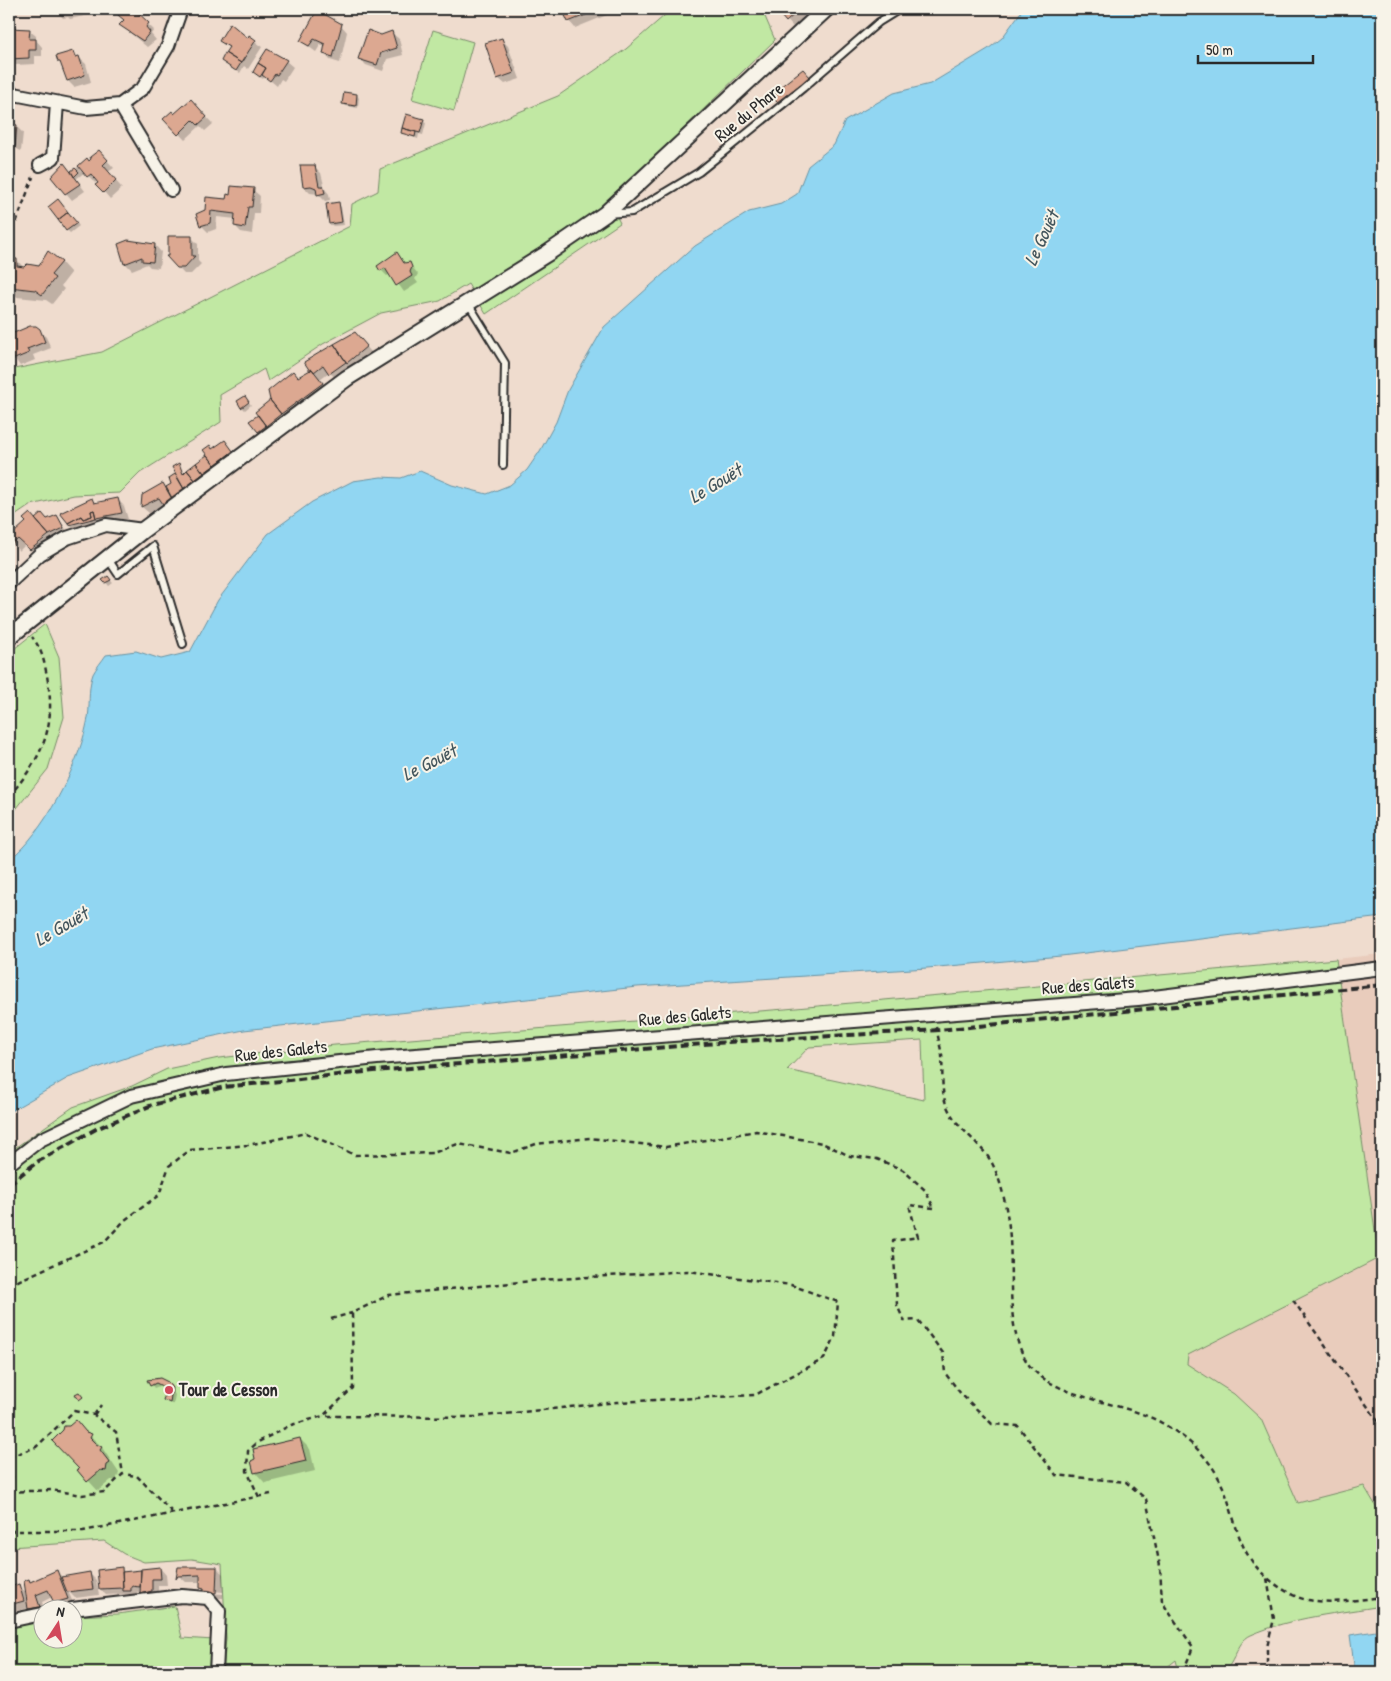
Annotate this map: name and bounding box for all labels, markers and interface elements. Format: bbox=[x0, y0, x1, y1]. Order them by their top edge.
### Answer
scale bar bbox=[1198, 32, 1314, 64]
text: 50 m bbox=[1206, 39, 1233, 60]
street label: Rue du Phare bbox=[709, 76, 789, 147]
water label: Le Gouët bbox=[1017, 204, 1066, 270]
water label: Le Gouët bbox=[684, 456, 748, 509]
water label: Le Gouët bbox=[397, 736, 463, 787]
water label: Le Gouët bbox=[30, 899, 95, 952]
street label: Rue des Galets bbox=[1041, 969, 1135, 1000]
street label: Rue des Galets bbox=[638, 999, 732, 1032]
street label: Rue des Galets bbox=[234, 1033, 328, 1068]
place label: Tour de Cesson bbox=[178, 1377, 278, 1402]
marker: Tour de Cesson bbox=[163, 1384, 175, 1396]
north arrow bbox=[32, 1598, 82, 1648]
text: N bbox=[55, 1601, 67, 1621]

